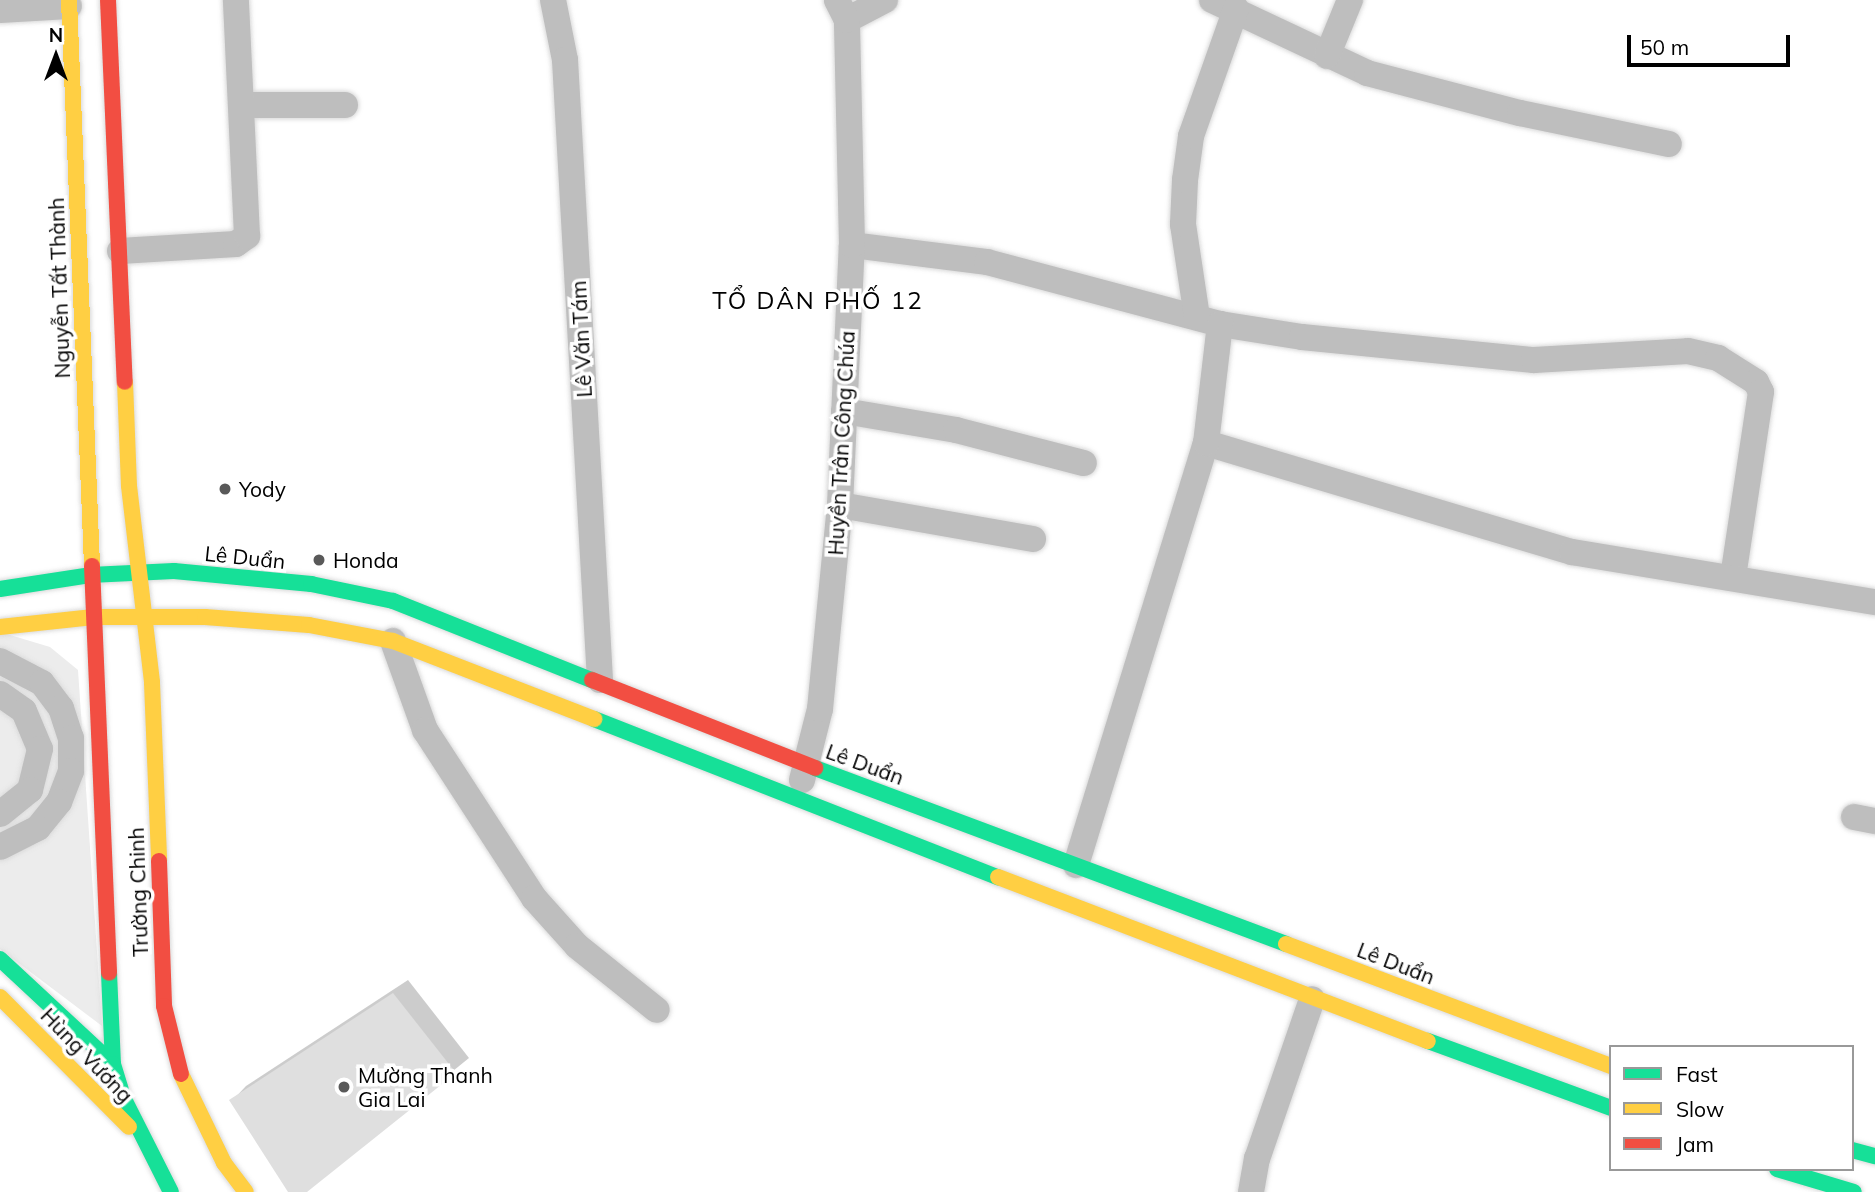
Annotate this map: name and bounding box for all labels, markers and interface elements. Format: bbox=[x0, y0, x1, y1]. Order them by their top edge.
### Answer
north arrow bbox=[21, 21, 91, 91]
scale bar bbox=[1630, 21, 1793, 65]
text: N bbox=[49, 23, 63, 47]
text: 50 m bbox=[1640, 34, 1689, 60]
street label: Nguyễn Tất Thành bbox=[43, 197, 75, 379]
street label: Lê Văn Tám bbox=[565, 280, 597, 398]
district label: TỔ DÂN PHỐ 12 bbox=[714, 287, 922, 315]
street label: Huyền Trân Công Chúa bbox=[823, 330, 859, 556]
place label: Yody bbox=[239, 476, 286, 502]
marker: Yody bbox=[217, 481, 233, 497]
street label: Lê Duẩn bbox=[203, 540, 287, 574]
place label: Honda bbox=[333, 547, 399, 573]
marker: Honda bbox=[311, 552, 327, 568]
street label: Lê Duẩn bbox=[823, 738, 907, 790]
street label: Trường Chinh bbox=[123, 827, 153, 957]
street label: Lê Duẩn bbox=[1354, 937, 1438, 989]
street label: Hùng Vương bbox=[36, 1003, 138, 1107]
legend bbox=[1609, 1045, 1854, 1171]
text: Fast bbox=[1676, 1061, 1718, 1087]
place label: Mường Thanh Gia Lai bbox=[358, 1062, 493, 1112]
marker: Mường Thanh Gia Lai bbox=[336, 1079, 352, 1095]
text: Slow bbox=[1676, 1096, 1724, 1122]
text: Jam bbox=[1676, 1131, 1714, 1157]

